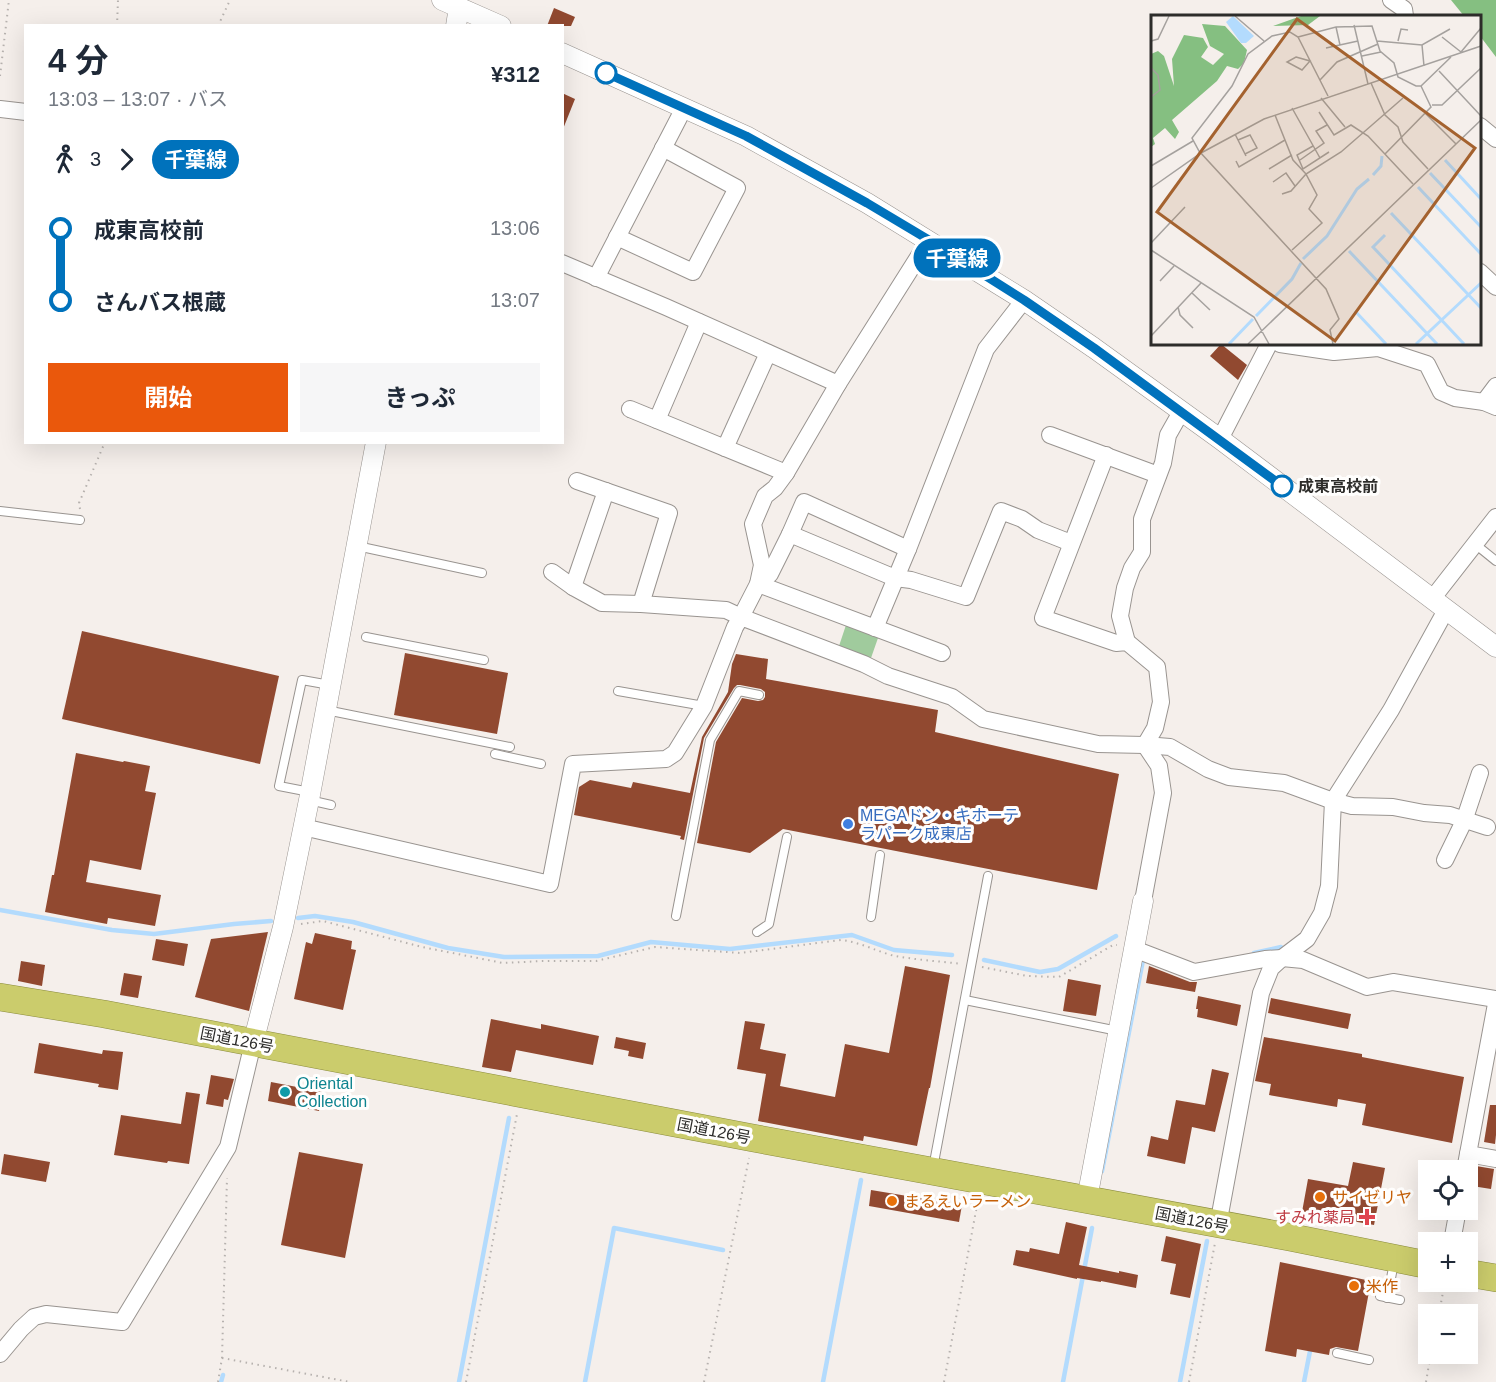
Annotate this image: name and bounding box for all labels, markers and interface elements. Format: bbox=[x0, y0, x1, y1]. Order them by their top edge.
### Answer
inset map bbox=[1151, 15, 1481, 345]
text: 4 分 bbox=[48, 42, 109, 79]
text: ¥312 bbox=[491, 62, 540, 87]
unlabelled marker bbox=[595, 62, 617, 84]
text: 13:03 – 13:07 · バス bbox=[48, 88, 228, 110]
icon: walk bbox=[48, 143, 81, 176]
icon: forward bbox=[110, 143, 143, 176]
text: 3 bbox=[90, 148, 101, 170]
text: 千葉線 bbox=[164, 148, 227, 171]
text: 13:06 bbox=[490, 217, 540, 239]
text: 成東高校前 bbox=[94, 218, 204, 243]
line badge: 千葉線 bbox=[922, 238, 992, 278]
text: 千葉線 bbox=[926, 247, 989, 270]
text: 13:07 bbox=[490, 289, 540, 311]
text: さんバス根蔵 bbox=[94, 290, 226, 315]
button: 開始 bbox=[48, 363, 288, 432]
button: きっぷ bbox=[300, 363, 540, 432]
marker: 成東高校前 bbox=[1271, 475, 1293, 497]
place label: 成東高校前 bbox=[1298, 477, 1378, 495]
place label: MEGAドン・キホーテ ラパーク成東店 bbox=[860, 807, 1019, 842]
marker: MEGAドン・キホーテ ラパーク成東店 bbox=[841, 817, 855, 831]
street label: 国道126号 bbox=[199, 1025, 275, 1055]
place label: Oriental Collection bbox=[297, 1075, 367, 1110]
marker: Oriental Collection bbox=[278, 1085, 292, 1099]
street label: 国道126号 bbox=[676, 1116, 752, 1146]
map controls bbox=[1418, 1160, 1478, 1364]
button: locate bbox=[1418, 1160, 1478, 1220]
place label: サイゼリヤ bbox=[1332, 1189, 1412, 1206]
marker: サイゼリヤ bbox=[1313, 1190, 1327, 1204]
place label: まるえいラーメン bbox=[904, 1193, 1031, 1210]
marker: まるえいラーメン bbox=[885, 1194, 899, 1208]
street label: 国道126号 bbox=[1154, 1205, 1230, 1235]
place label: すみれ薬局 bbox=[1275, 1209, 1355, 1226]
marker: すみれ薬局 bbox=[1360, 1210, 1374, 1224]
button: + bbox=[1418, 1232, 1478, 1292]
place label: 米作 bbox=[1366, 1278, 1398, 1295]
marker: 米作 bbox=[1347, 1279, 1361, 1293]
button: − bbox=[1418, 1304, 1478, 1364]

